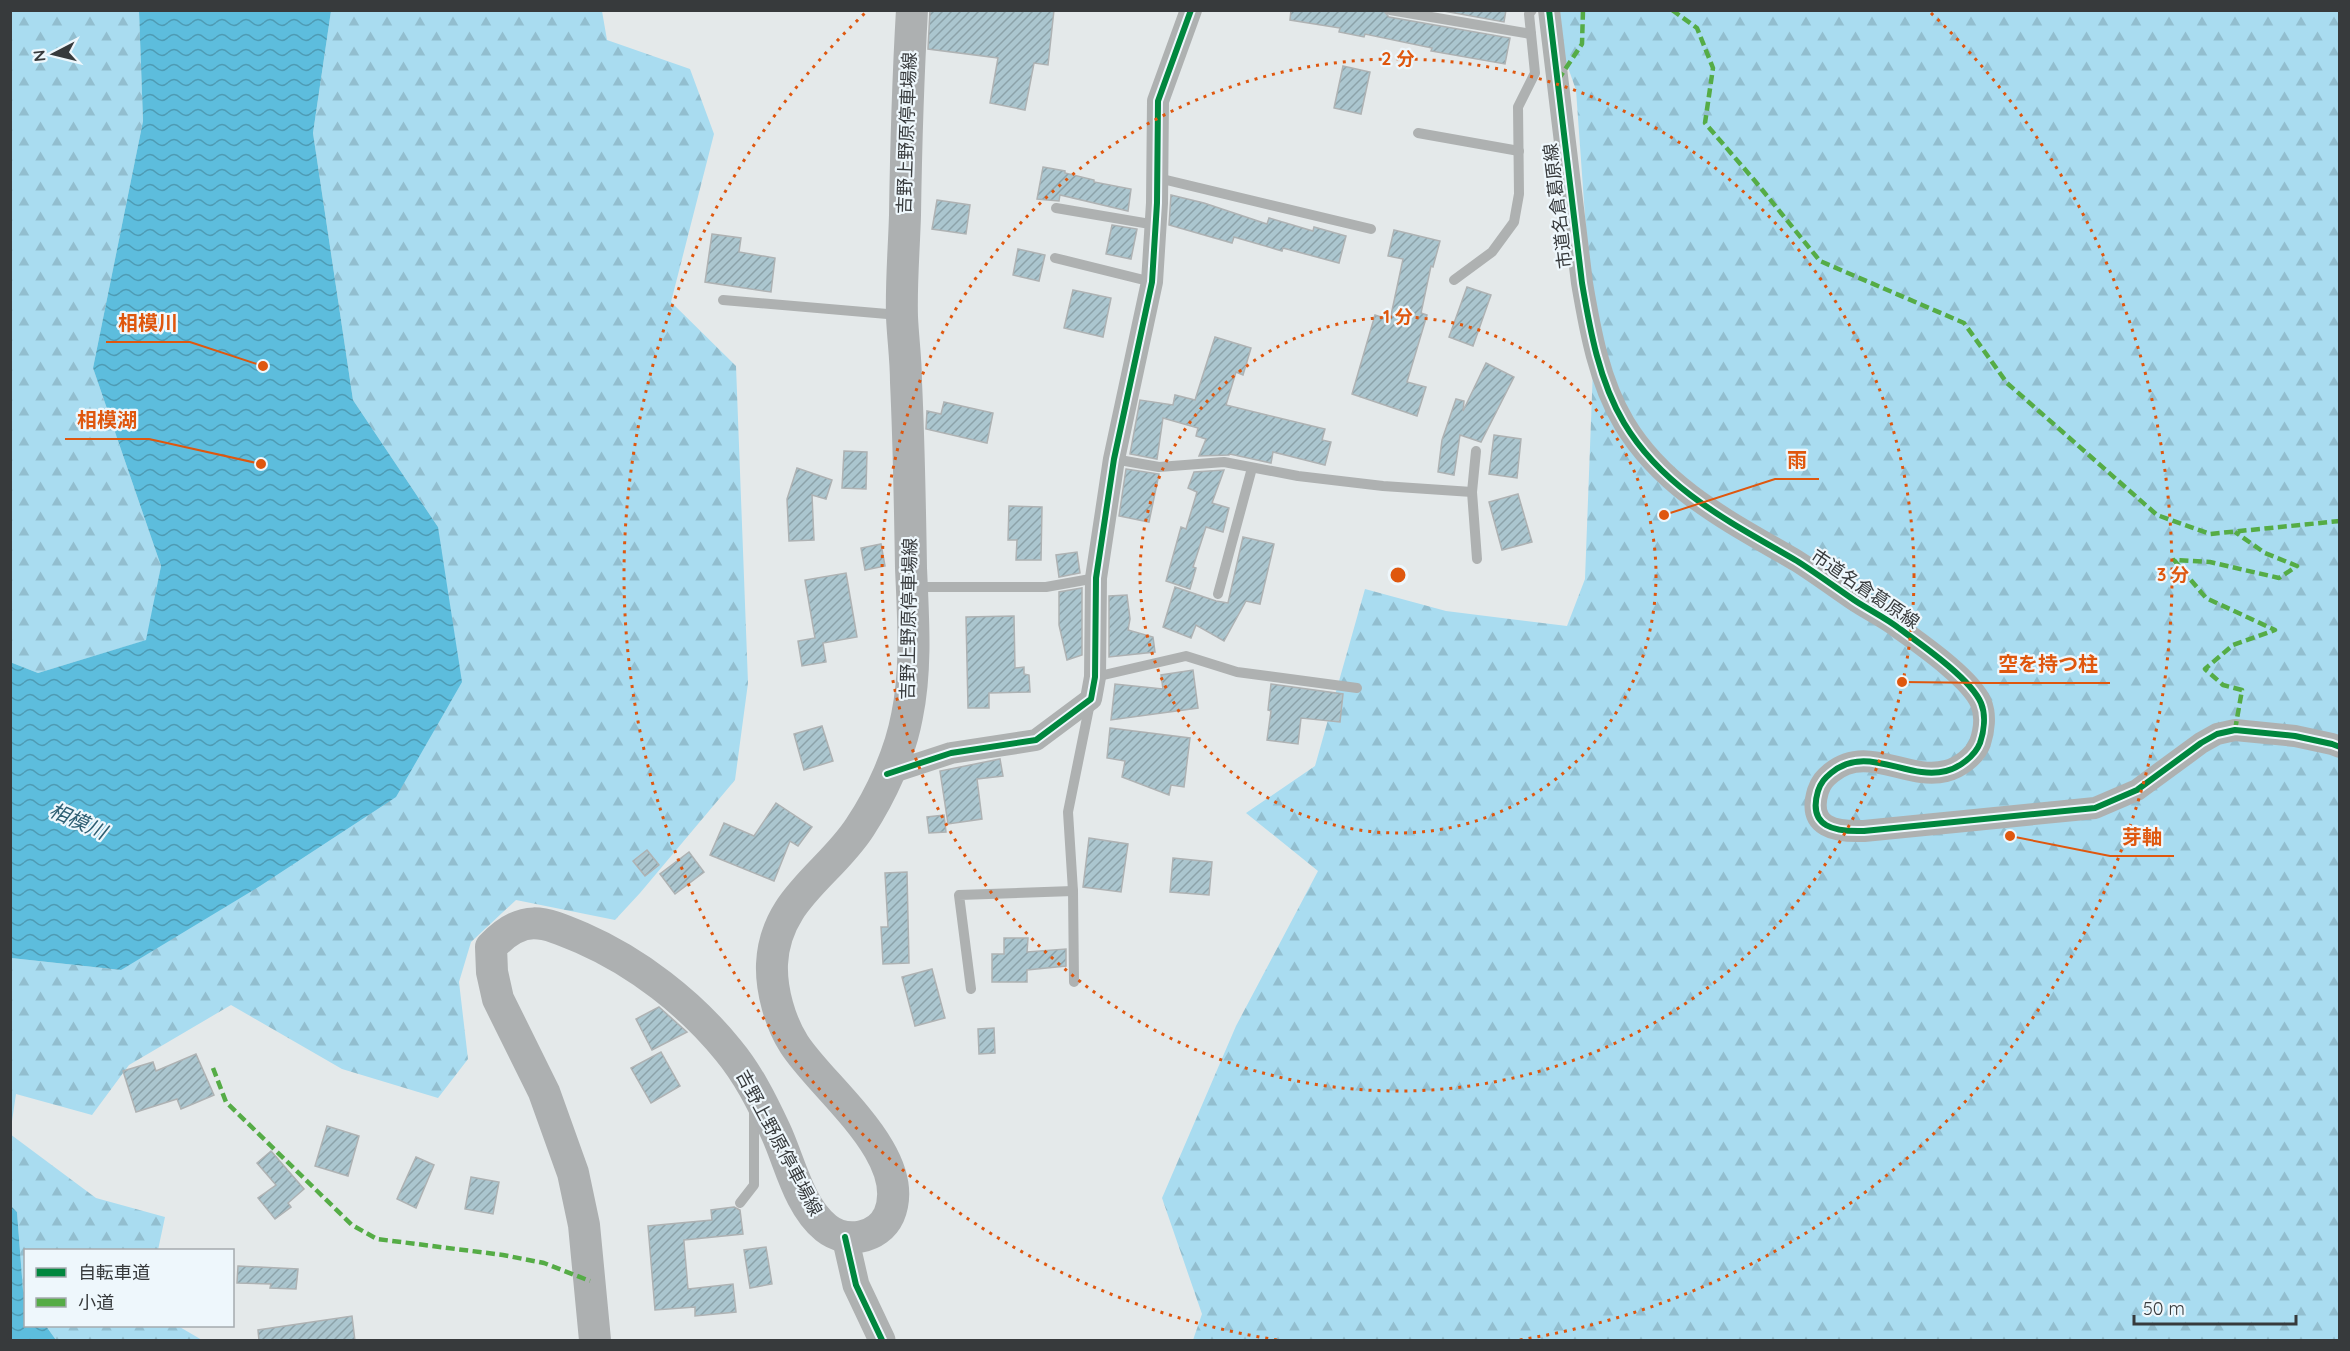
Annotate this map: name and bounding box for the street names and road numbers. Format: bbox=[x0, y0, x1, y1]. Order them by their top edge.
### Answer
street label: 吉野上野原停車場線 bbox=[892, 52, 921, 214]
street label: 市道名倉葛原線 bbox=[1538, 142, 1577, 270]
street label: 吉野上野原停車場線 bbox=[896, 538, 921, 700]
street label: 市道名倉葛原線 bbox=[1807, 544, 1924, 633]
street label: 吉野上野原停車場線 bbox=[731, 1066, 828, 1220]

